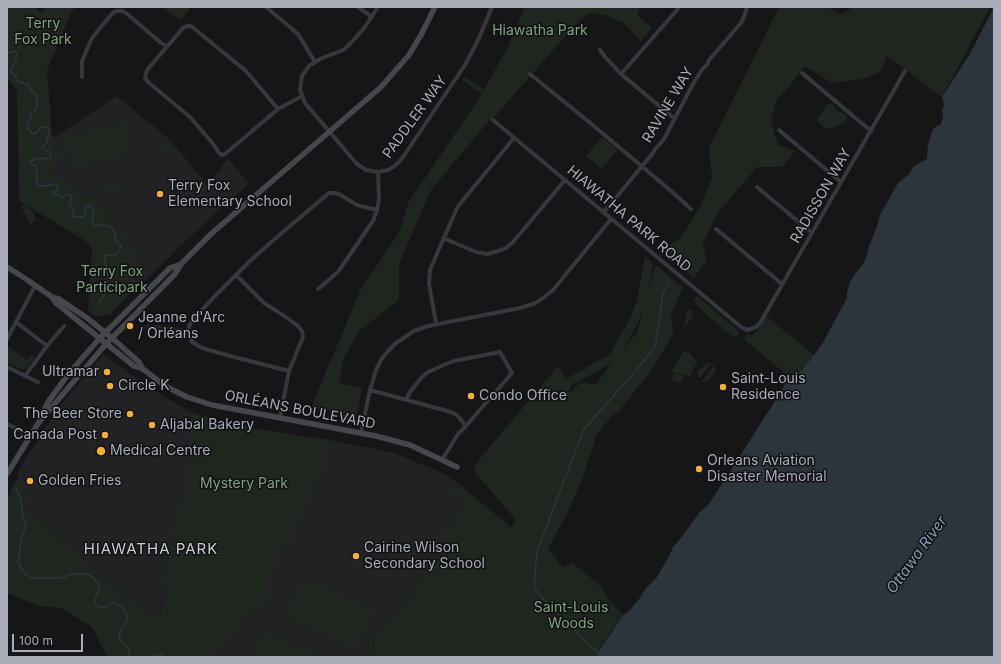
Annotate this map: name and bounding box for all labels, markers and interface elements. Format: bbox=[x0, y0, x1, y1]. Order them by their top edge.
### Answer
park label: Terry Fox Park bbox=[14, 16, 72, 48]
park label: Hiawatha Park bbox=[492, 23, 588, 39]
street label: RAVINE WAY bbox=[639, 64, 697, 146]
street label: PADDLER WAY bbox=[379, 72, 451, 162]
street label: RADISSON WAY bbox=[787, 146, 855, 246]
street label: HIAWATHA PARK ROAD bbox=[564, 162, 694, 276]
place label: Terry Fox Elementary School bbox=[168, 178, 292, 210]
marker: Terry Fox Elementary School bbox=[155, 189, 165, 199]
park label: Terry Fox Participark bbox=[76, 264, 148, 296]
place label: Jeanne d'Arc / Orléans bbox=[138, 310, 225, 342]
marker: Jeanne d'Arc / Orléans bbox=[125, 321, 135, 331]
place label: Ultramar bbox=[42, 364, 99, 380]
marker: Ultramar bbox=[102, 367, 112, 377]
place label: Saint-Louis Residence bbox=[731, 371, 806, 404]
place label: Circle K bbox=[118, 378, 170, 394]
marker: Circle K bbox=[105, 381, 115, 391]
marker: Saint-Louis Residence bbox=[718, 382, 728, 392]
street label: ORLÉANS BOULEVARD bbox=[223, 387, 377, 433]
place label: Condo Office bbox=[479, 388, 567, 404]
marker: Condo Office bbox=[466, 391, 476, 401]
place label: The Beer Store bbox=[23, 406, 122, 422]
marker: The Beer Store bbox=[125, 409, 135, 419]
place label: Aljabal Bakery bbox=[160, 417, 254, 433]
marker: Aljabal Bakery bbox=[147, 420, 157, 430]
place label: Canada Post bbox=[13, 427, 97, 443]
marker: Canada Post bbox=[100, 430, 110, 440]
place label: Medical Centre bbox=[110, 443, 211, 459]
marker: Medical Centre bbox=[95, 445, 107, 457]
place label: Orleans Aviation Disaster Memorial bbox=[707, 453, 827, 486]
marker: Orleans Aviation Disaster Memorial bbox=[694, 464, 704, 474]
place label: Golden Fries bbox=[38, 473, 121, 489]
marker: Golden Fries bbox=[25, 476, 35, 486]
park label: Mystery Park bbox=[200, 476, 288, 492]
water label: Ottawa River bbox=[883, 513, 951, 597]
district label: HIAWATHA PARK bbox=[84, 540, 218, 558]
place label: Cairine Wilson Secondary School bbox=[364, 540, 485, 572]
marker: Cairine Wilson Secondary School bbox=[351, 551, 361, 561]
park label: Saint-Louis Woods bbox=[534, 600, 608, 632]
scale bar bbox=[14, 626, 85, 652]
text: 100 m bbox=[19, 633, 53, 648]

